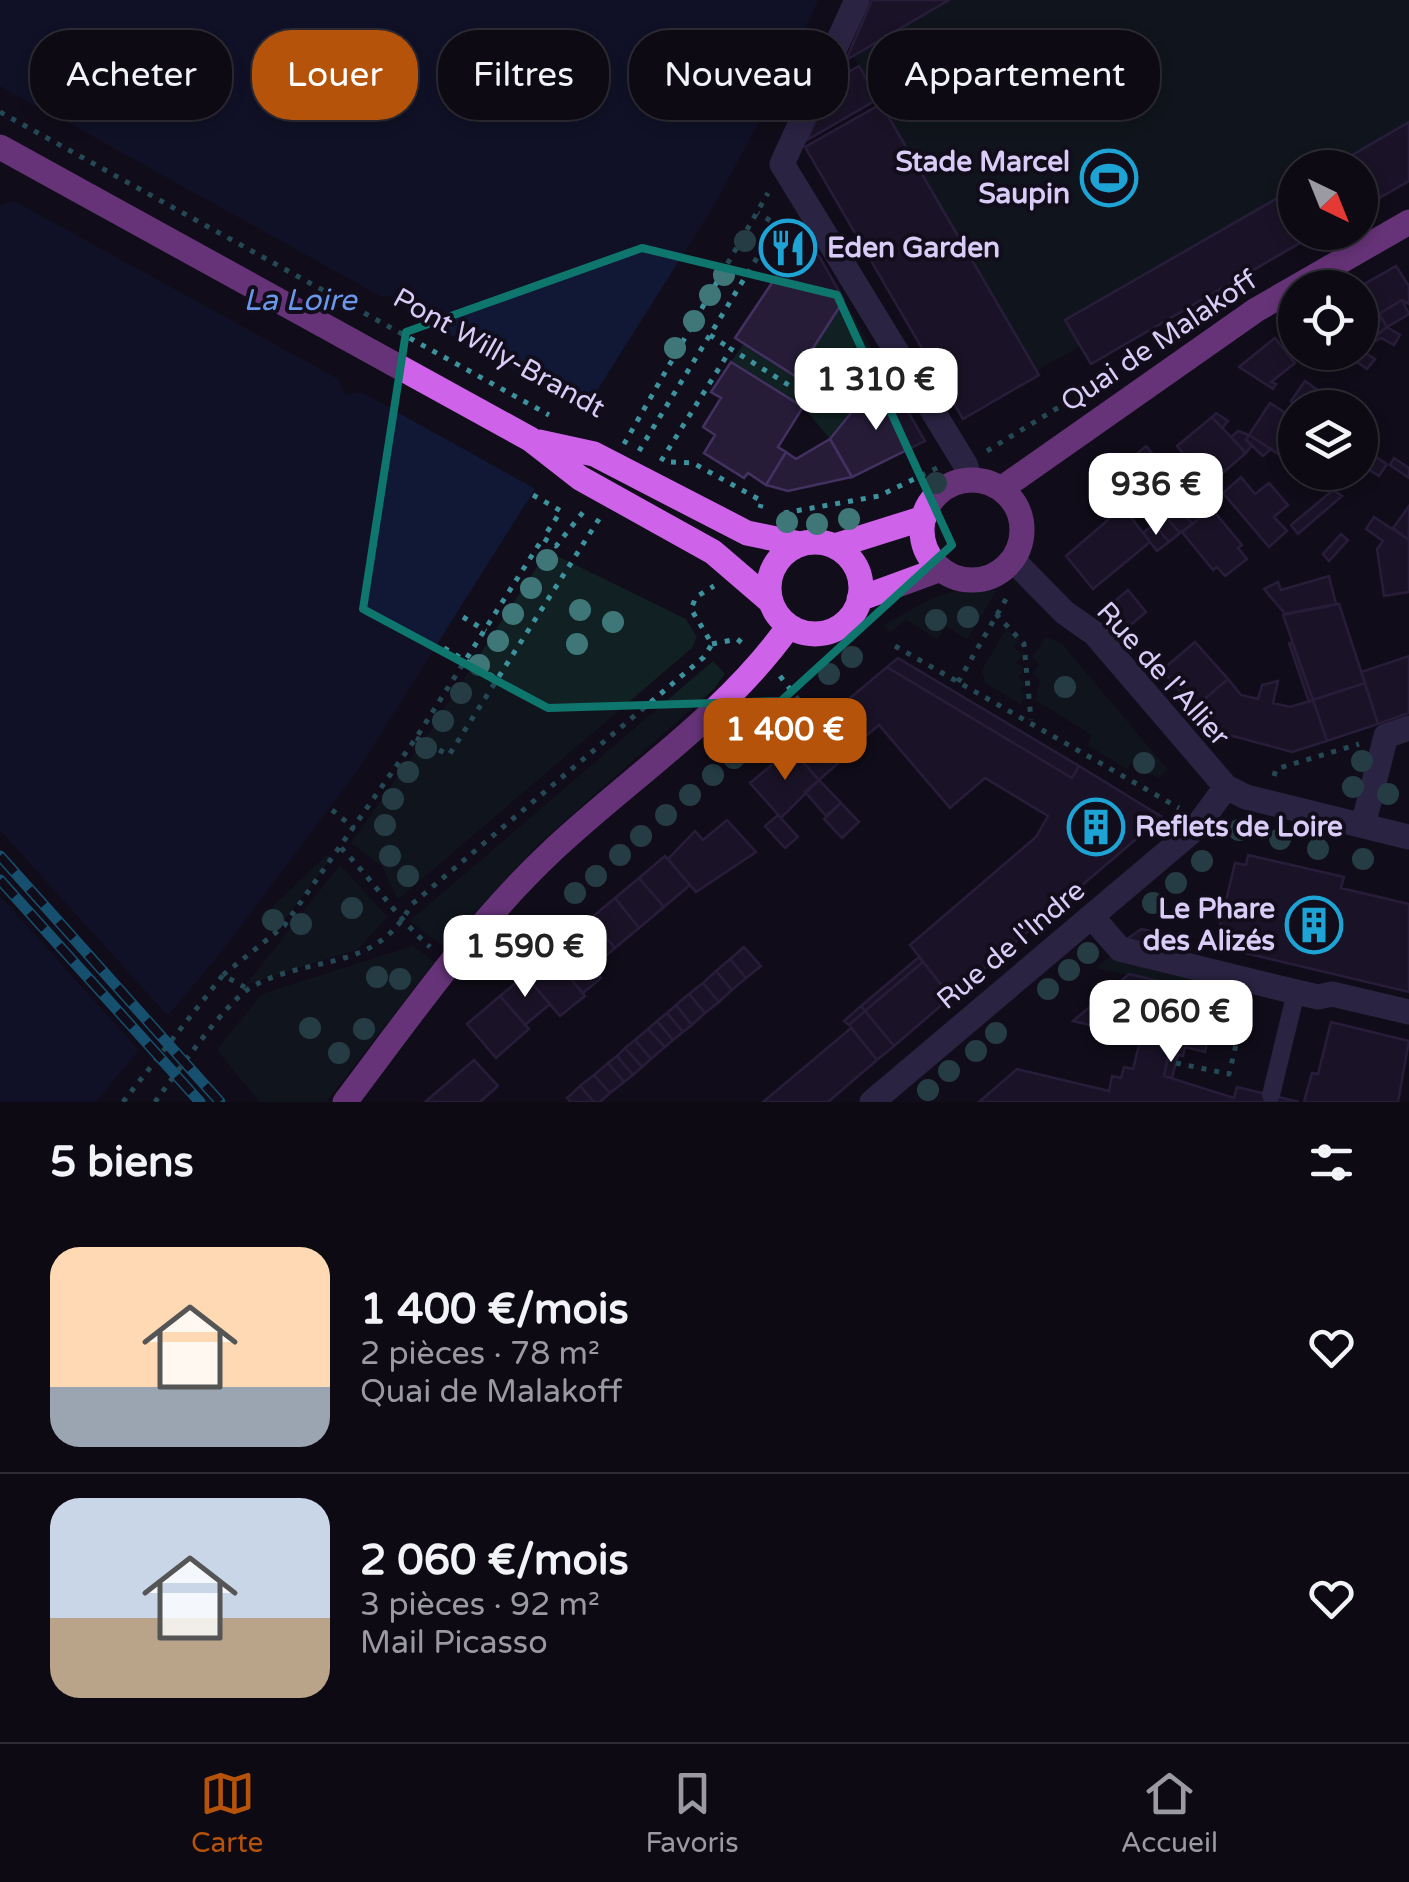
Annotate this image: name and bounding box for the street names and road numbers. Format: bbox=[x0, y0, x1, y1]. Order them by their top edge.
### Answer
street label: Quai de Malakoff bbox=[1054, 263, 1264, 419]
street label: Pont Willy-Brandt bbox=[387, 281, 611, 425]
street label: Rue de l'Allier bbox=[1089, 595, 1237, 753]
street label: Rue de l'Indre bbox=[930, 873, 1092, 1017]

